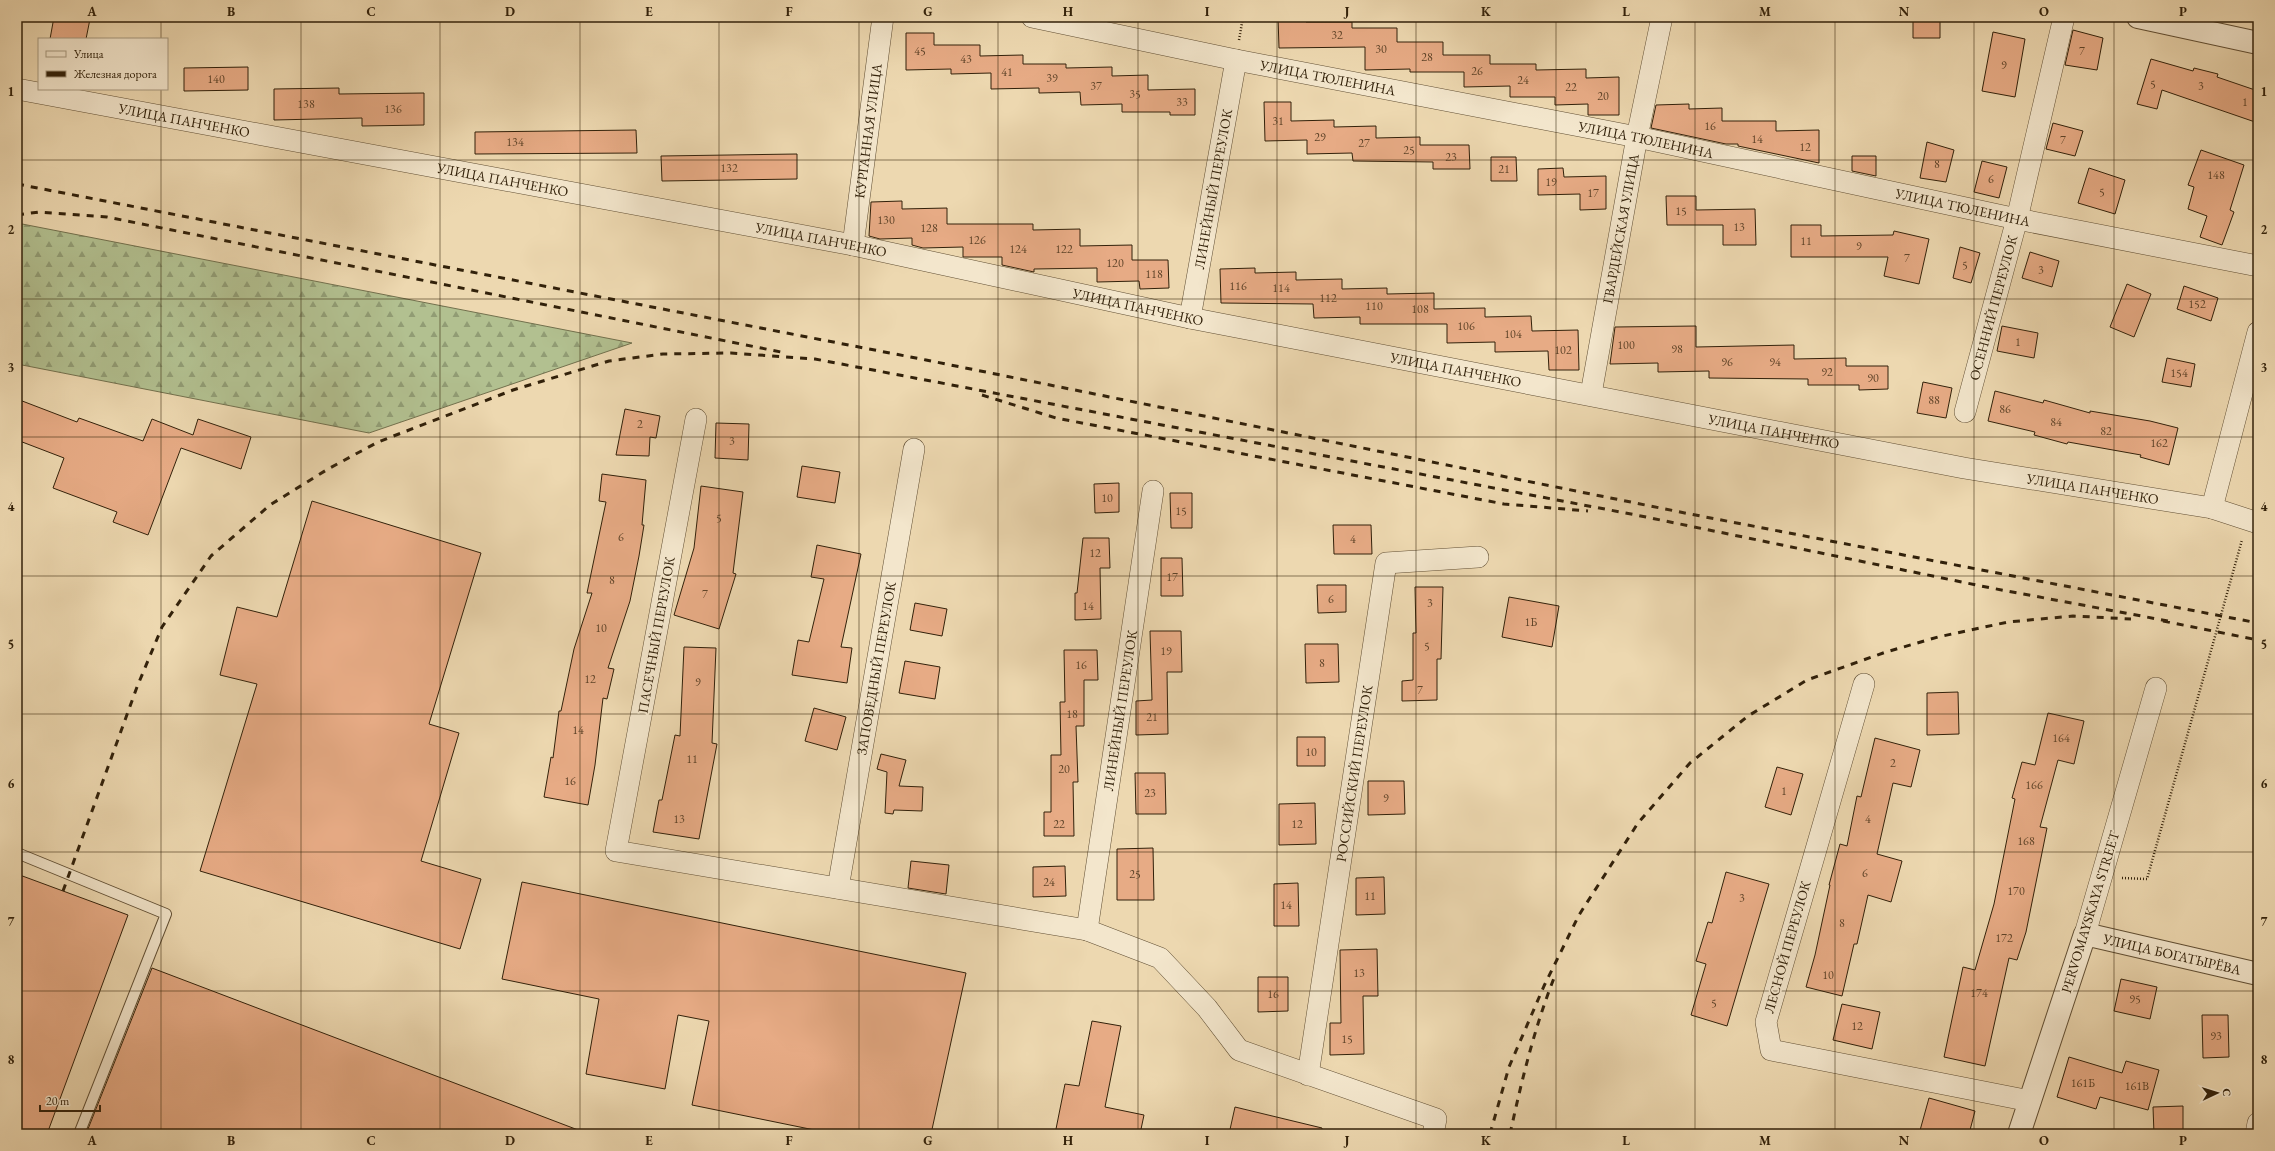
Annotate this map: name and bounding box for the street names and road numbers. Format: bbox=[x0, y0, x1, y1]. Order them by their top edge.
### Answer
street label: УЛИЦА ТЮЛЕНИНА bbox=[1258, 56, 1397, 99]
street label: КУРГАННАЯ УЛИЦА bbox=[850, 62, 886, 200]
street label: УЛИЦА ПАНЧЕНКО bbox=[116, 99, 252, 141]
street label: ЛИНЕЙНЫЙ ПЕРЕУЛОК bbox=[1190, 107, 1236, 271]
street label: УЛИЦА ТЮЛЕНИНА bbox=[1576, 117, 1715, 162]
street label: ГВАРДЕЙСКАЯ УЛИЦА bbox=[1598, 152, 1643, 305]
street label: УЛИЦА ПАНЧЕНКО bbox=[434, 158, 570, 201]
street label: УЛИЦА ТЮЛЕНИНА bbox=[1893, 184, 2032, 230]
street label: УЛИЦА ПАНЧЕНКО bbox=[753, 218, 889, 261]
street label: ОСЕННИЙ ПЕРЕУЛОК bbox=[1965, 232, 2021, 382]
street label: УЛИЦА ПАНЧЕНКО bbox=[1070, 284, 1205, 329]
street label: УЛИЦА ПАНЧЕНКО bbox=[1388, 348, 1523, 391]
street label: УЛИЦА ПАНЧЕНКО bbox=[1706, 409, 1841, 453]
street label: УЛИЦА ПАНЧЕНКО bbox=[2024, 469, 2160, 508]
street label: ПАСЕЧНЫЙ ПЕРЕУЛОК bbox=[633, 555, 679, 715]
street label: ЗАПОВЕДНЫЙ ПЕРЕУЛОК bbox=[852, 579, 900, 756]
street label: ЛИНЕЙНЫЙ ПЕРЕУЛОК bbox=[1099, 628, 1141, 792]
street label: РОССИЙСКИЙ ПЕРЕУЛОК bbox=[1332, 683, 1376, 863]
street label: PERVOMAYSKAYA STREET bbox=[2057, 828, 2123, 995]
street label: ЛЕСНОЙ ПЕРЕУЛОК bbox=[1759, 878, 1815, 1015]
street label: УЛИЦА БОГАТЫРЁВА bbox=[2100, 929, 2243, 979]

